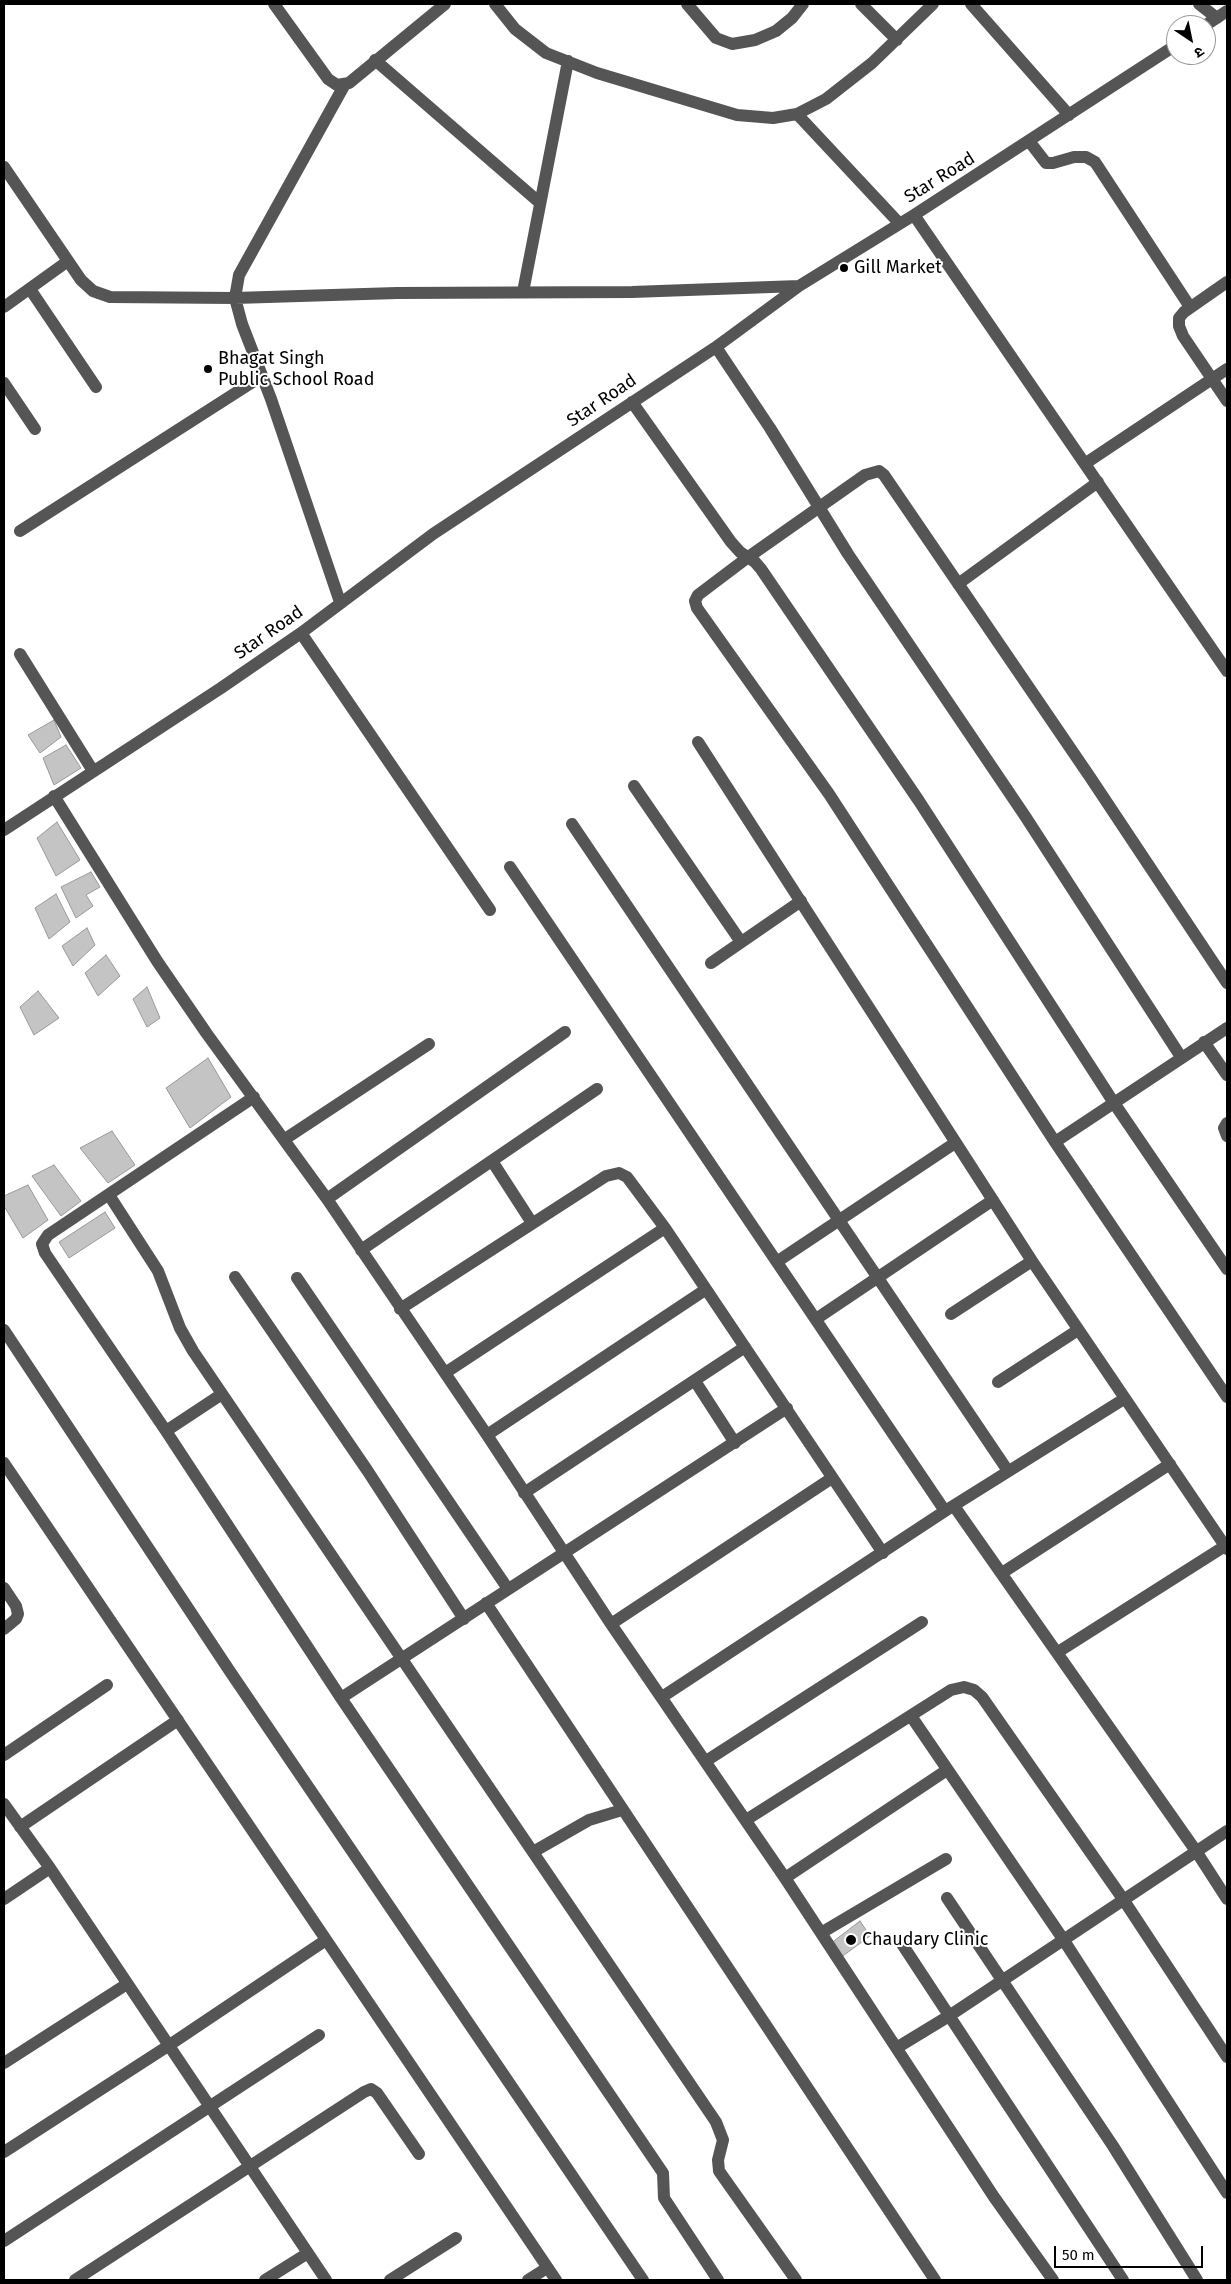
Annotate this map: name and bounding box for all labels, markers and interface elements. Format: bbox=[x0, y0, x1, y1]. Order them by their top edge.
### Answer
north arrow bbox=[1166, 15, 1216, 65]
text: उ bbox=[1191, 43, 1207, 61]
street label: Star Road bbox=[901, 148, 979, 208]
place label: Gill Market bbox=[854, 257, 942, 279]
marker: Gill Market bbox=[838, 262, 850, 274]
place label: Bhagat Singh Public School Road bbox=[218, 348, 374, 390]
marker: Bhagat Singh Public School Road bbox=[202, 363, 214, 375]
street label: Star Road bbox=[563, 370, 641, 432]
street label: Star Road bbox=[230, 601, 308, 665]
place label: Chaudary Clinic bbox=[862, 1929, 988, 1951]
marker: Chaudary Clinic bbox=[844, 1933, 858, 1947]
scale bar bbox=[1056, 2236, 1205, 2268]
text: 50 m bbox=[1062, 2246, 1095, 2264]

